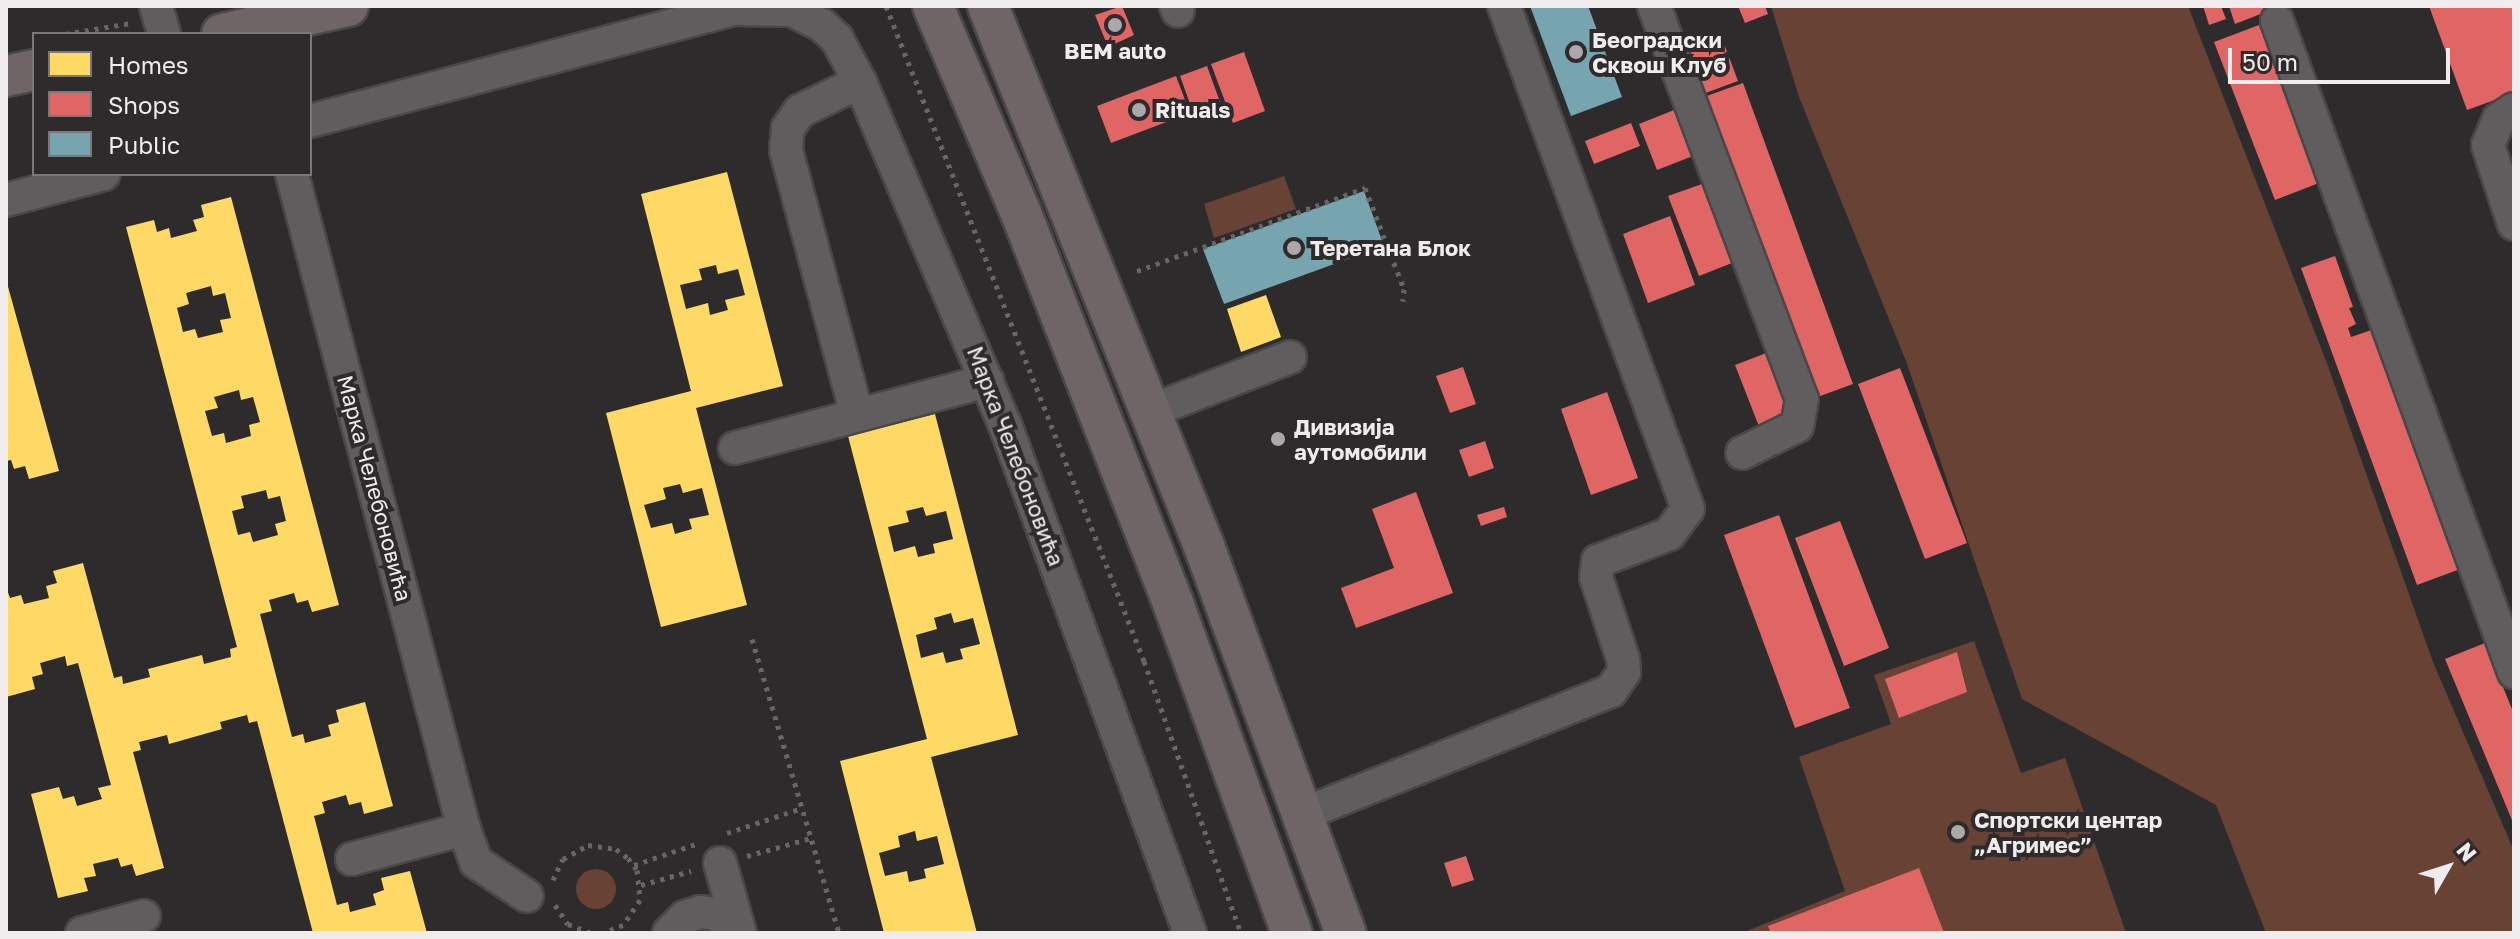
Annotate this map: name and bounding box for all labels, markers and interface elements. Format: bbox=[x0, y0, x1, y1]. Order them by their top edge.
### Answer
marker: BEM auto bbox=[1106, 16, 1124, 34]
place label: Београдски Сквош Клуб bbox=[1592, 26, 1726, 78]
legend bbox=[32, 32, 312, 176]
scale bar bbox=[2232, 32, 2454, 82]
place label: BEM auto bbox=[1064, 38, 1166, 64]
marker: Београдски Сквош Клуб bbox=[1567, 43, 1585, 61]
text: 50 m bbox=[2242, 47, 2298, 76]
text: Homes bbox=[108, 50, 189, 79]
text: Shops bbox=[108, 90, 180, 119]
place label: Rituals bbox=[1155, 97, 1231, 123]
marker: Rituals bbox=[1130, 101, 1148, 119]
text: Public bbox=[108, 130, 180, 159]
place label: Теретана Блок bbox=[1310, 235, 1471, 261]
marker: Теретана Блок bbox=[1285, 239, 1303, 257]
street label: Марка Челебоновића bbox=[962, 343, 1070, 569]
street label: Марка Челебоновића bbox=[332, 372, 418, 604]
place label: Дивизија аутомобили bbox=[1294, 413, 1427, 464]
marker: Дивизија аутомобили bbox=[1269, 430, 1287, 448]
place label: Спортски центар „Агримес” bbox=[1974, 806, 2162, 858]
marker: Спортски центар „Агримес” bbox=[1949, 823, 1967, 841]
north arrow bbox=[2408, 827, 2488, 907]
text: N bbox=[2451, 837, 2483, 867]

